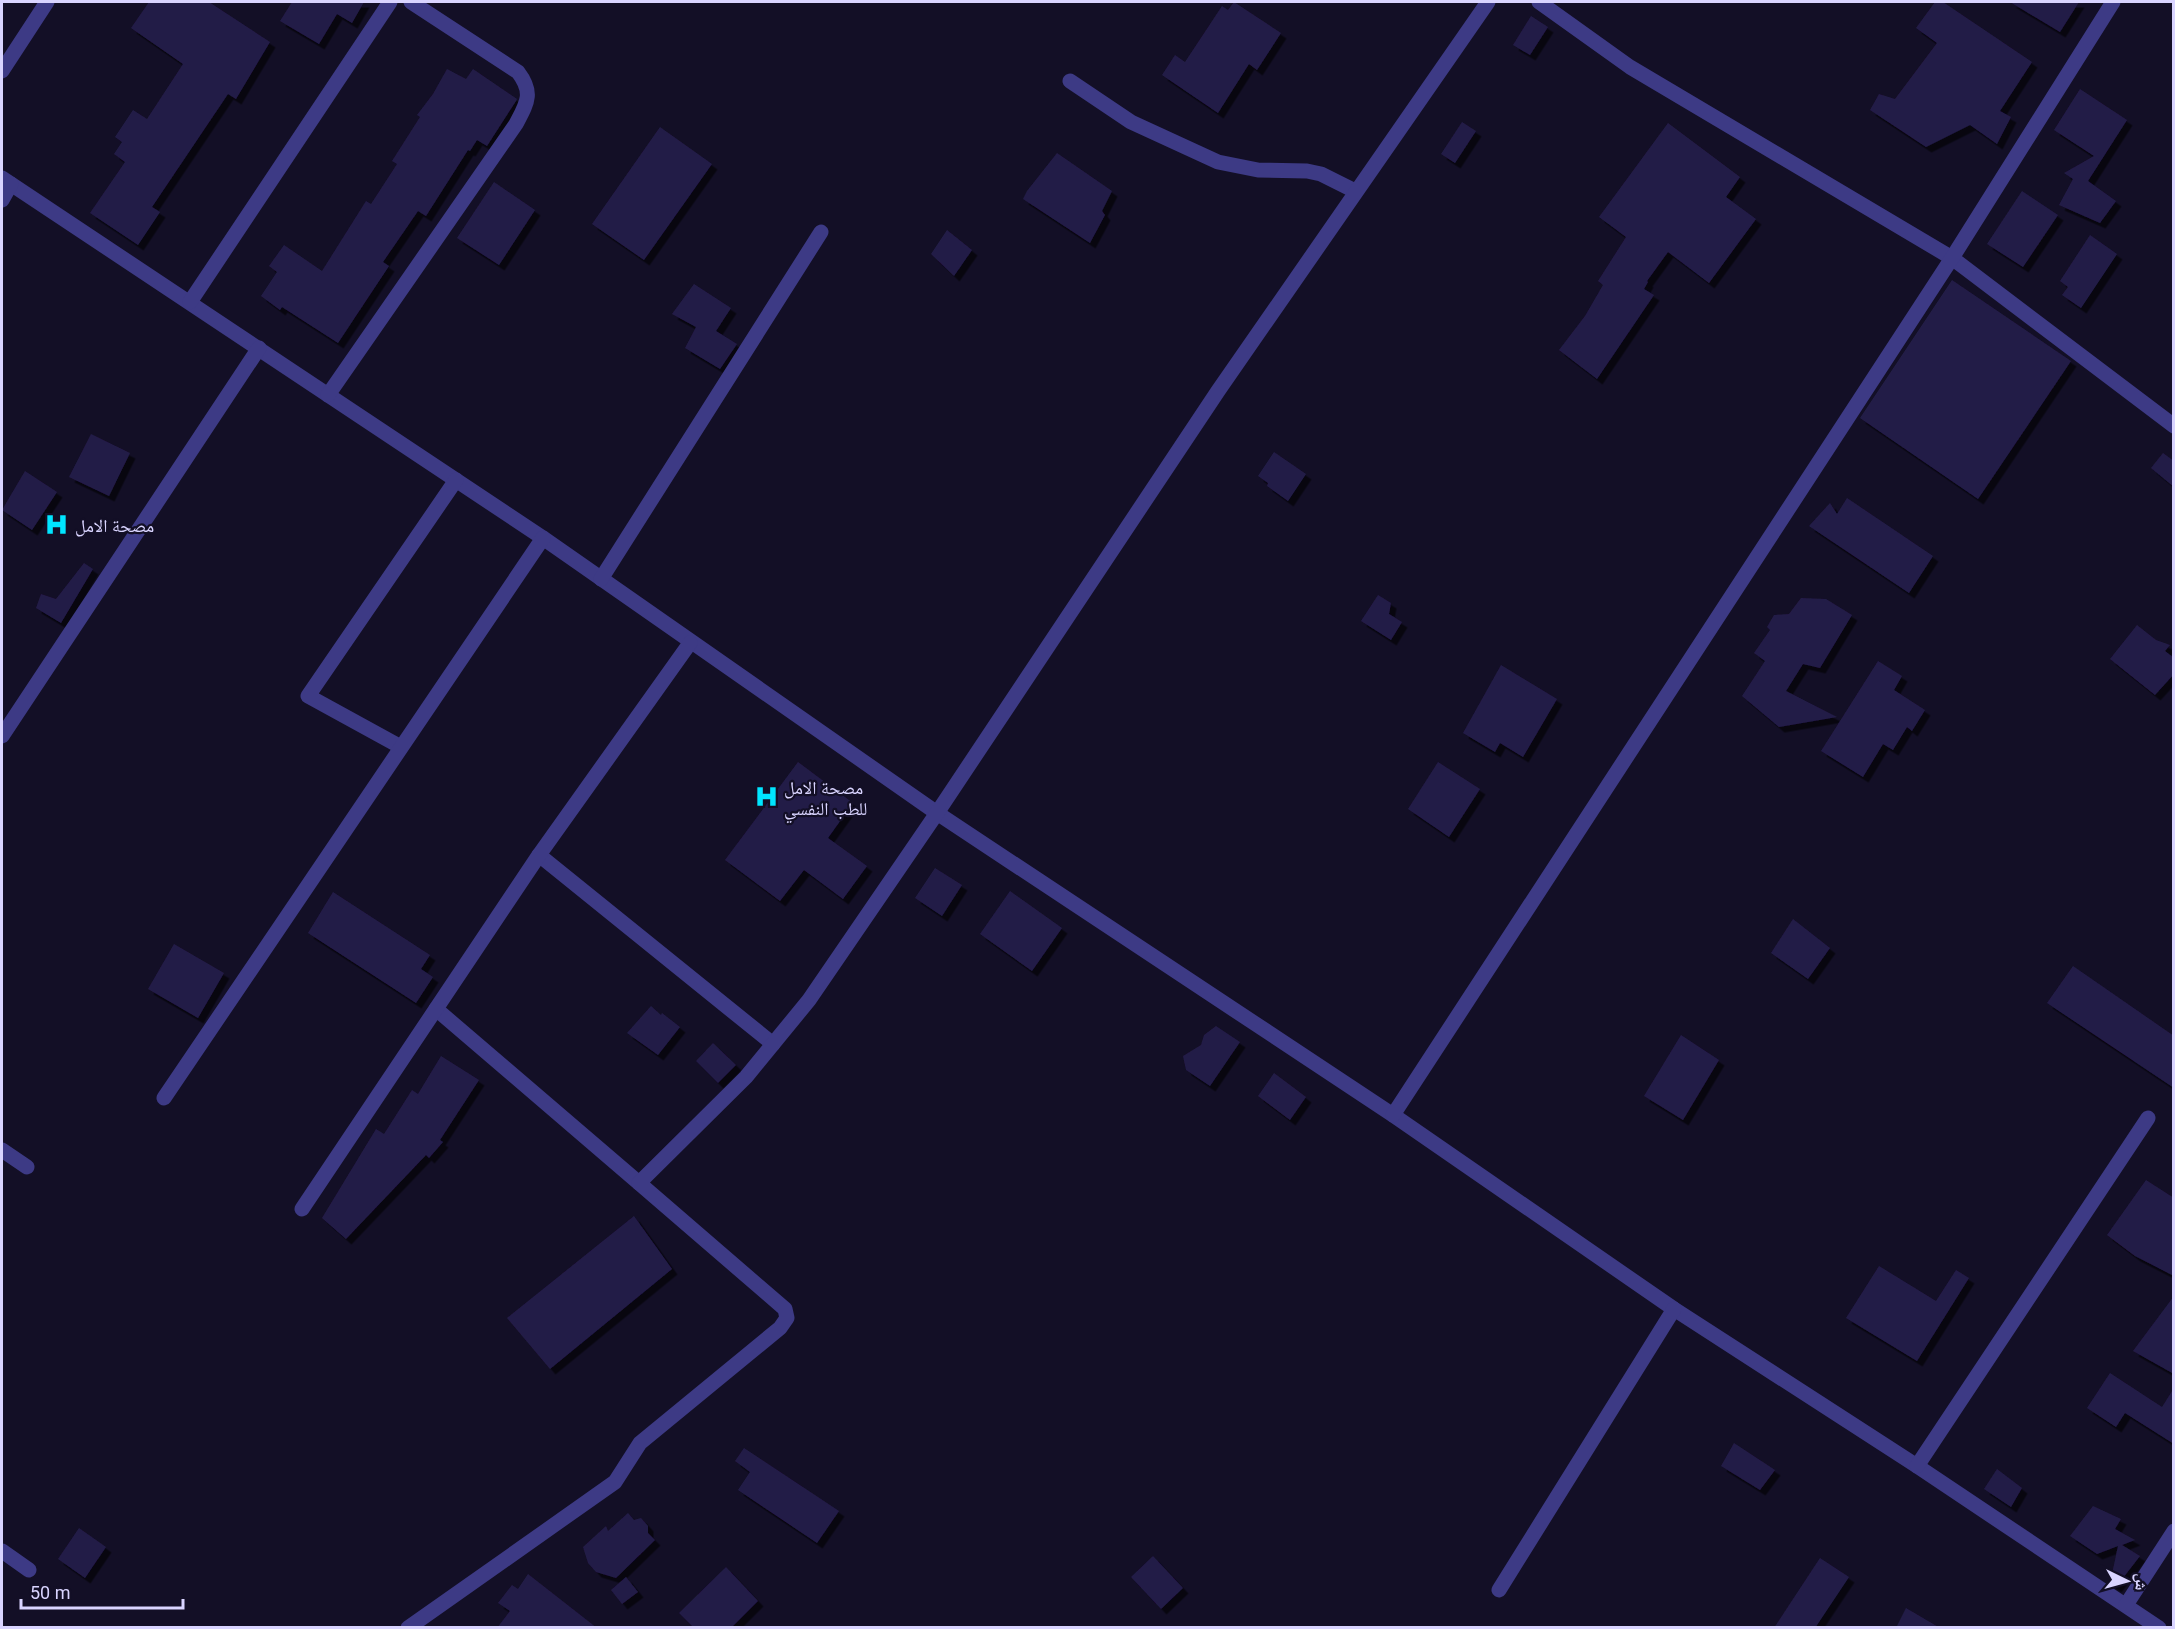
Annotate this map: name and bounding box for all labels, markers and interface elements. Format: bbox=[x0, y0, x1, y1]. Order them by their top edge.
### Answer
hospital icon: مصحة الامل bbox=[44, 512, 70, 538]
place label: مصحة الامل bbox=[75, 515, 154, 537]
place label: مصحة الامل للطب النفسي bbox=[784, 777, 867, 823]
hospital icon: مصحة الامل للطب النفسي bbox=[753, 784, 779, 810]
north arrow bbox=[2097, 1551, 2157, 1611]
scale bar bbox=[21, 1572, 183, 1610]
text: ش bbox=[2131, 1573, 2152, 1592]
text: 50 m bbox=[30, 1582, 70, 1603]

